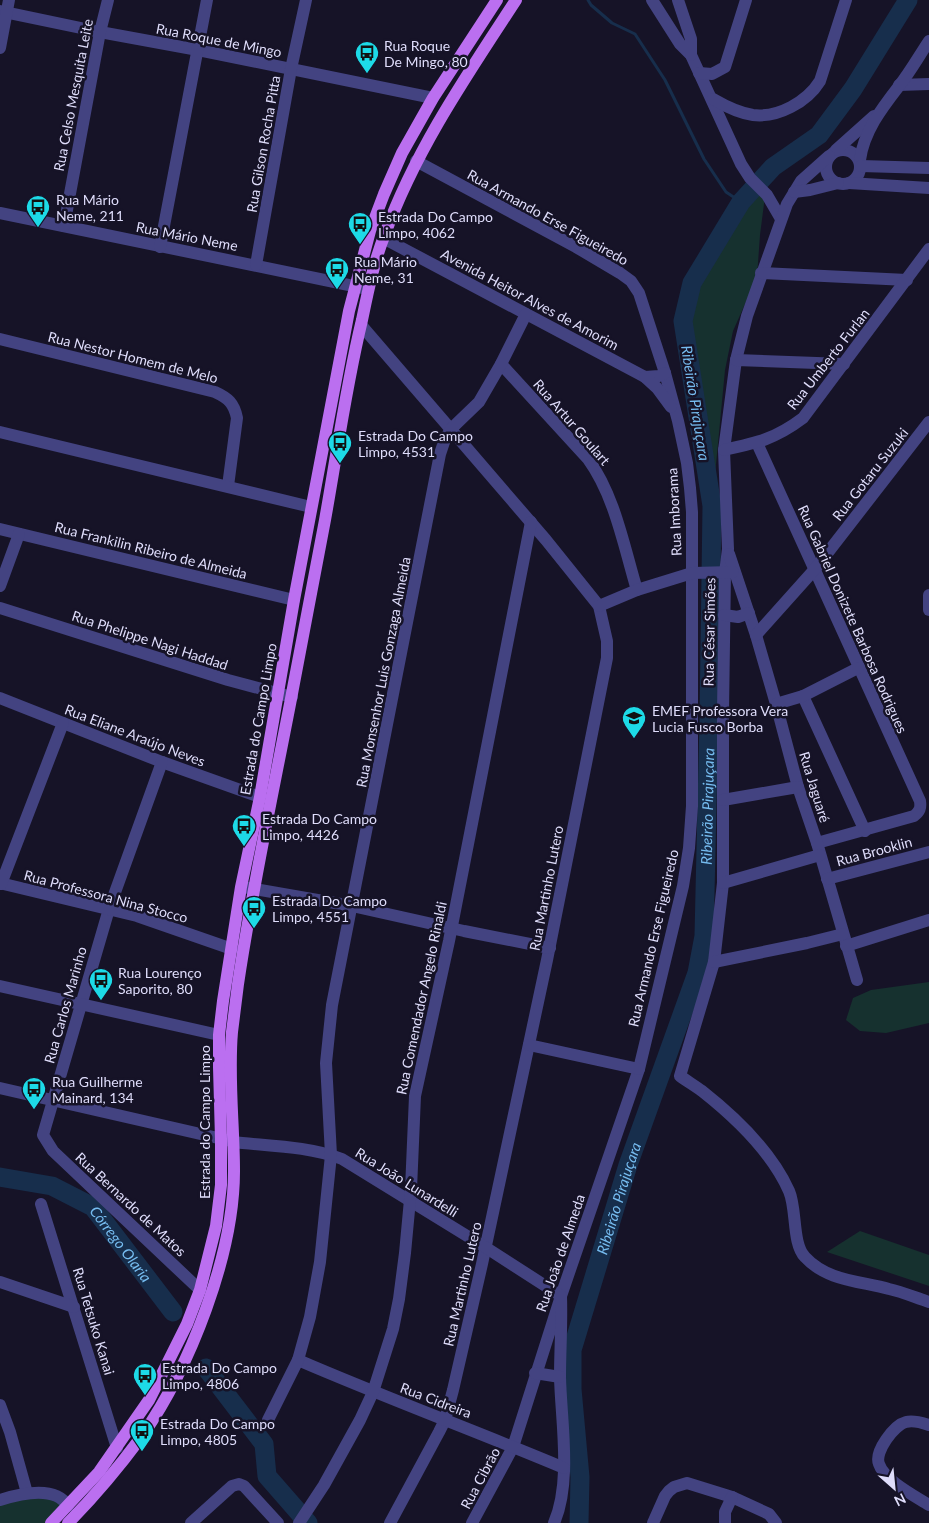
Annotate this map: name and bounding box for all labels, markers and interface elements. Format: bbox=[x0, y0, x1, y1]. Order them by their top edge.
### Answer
street label: Rua Celso Mesquita Leite bbox=[50, 17, 96, 173]
street label: Rua Roque de Mingo bbox=[155, 19, 283, 61]
place label: Rua Roque De Mingo, 80 bbox=[384, 37, 468, 70]
bus stop icon: Rua Roque De Mingo, 80 bbox=[354, 40, 380, 74]
street label: Rua Gilson Rocha Pitta bbox=[243, 74, 283, 214]
street label: Rua Armando Erse Figueiredo bbox=[464, 166, 632, 268]
place label: Rua Mário Neme, 211 bbox=[56, 191, 124, 224]
bus stop icon: Rua Mário Neme, 211 bbox=[25, 194, 51, 228]
place label: Estrada Do Campo Limpo, 4062 bbox=[378, 208, 493, 241]
bus stop icon: Estrada Do Campo Limpo, 4062 bbox=[347, 211, 373, 245]
street label: Rua Mário Neme bbox=[135, 218, 239, 254]
street label: Avenida Heitor Alves de Amorim bbox=[438, 245, 622, 353]
place label: Rua Mário Neme, 31 bbox=[354, 253, 417, 286]
bus stop icon: Rua Mário Neme, 31 bbox=[324, 256, 350, 290]
street label: Rua Umberto Furlan bbox=[783, 305, 873, 413]
street label: Rua Nestor Homem de Melo bbox=[46, 328, 220, 386]
water label: Ribeirão Pirajuçara bbox=[678, 344, 714, 462]
street label: Rua Artur Goulart bbox=[530, 376, 614, 468]
street label: Rua Gotaru Suzuki bbox=[828, 424, 912, 524]
place label: Estrada Do Campo Limpo, 4531 bbox=[358, 427, 473, 460]
bus stop icon: Estrada Do Campo Limpo, 4531 bbox=[327, 430, 353, 464]
street label: Rua Imborama bbox=[663, 467, 685, 557]
street label: Rua Gabriel Donizete Barbosa Rodrigues bbox=[795, 502, 911, 736]
street label: Rua Frankilin Ribeiro de Almeida bbox=[53, 518, 249, 582]
street label: Rua Monsenhor Luis Gonzaga Almeida bbox=[352, 555, 414, 789]
street label: Rua César Simões bbox=[700, 578, 718, 686]
street label: Rua Phelippe Nagi Haddad bbox=[70, 607, 230, 673]
street label: Estrada do Campo Limpo bbox=[236, 642, 280, 796]
street label: Rua Eliane Araújo Neves bbox=[62, 700, 208, 770]
place label: EMEF Professora Vera Lucia Fusco Borba bbox=[652, 702, 788, 735]
school or university icon: EMEF Professora Vera Lucia Fusco Borba bbox=[621, 705, 647, 739]
water label: Ribeirão Pirajuçara bbox=[697, 747, 717, 865]
street label: Rua Jaguaré bbox=[796, 749, 834, 825]
place label: Estrada Do Campo Limpo, 4426 bbox=[262, 810, 377, 843]
bus stop icon: Estrada Do Campo Limpo, 4426 bbox=[231, 813, 257, 847]
street label: Rua Martinho Lutero bbox=[526, 824, 566, 952]
street label: Rua Brooklin bbox=[834, 833, 914, 869]
street label: Rua Armando Erse Figueiredo bbox=[624, 848, 682, 1028]
street label: Rua Professora Nina Stocco bbox=[22, 866, 190, 926]
place label: Estrada Do Campo Limpo, 4551 bbox=[272, 892, 387, 925]
bus stop icon: Estrada Do Campo Limpo, 4551 bbox=[241, 895, 267, 929]
street label: Rua Comendador Angelo Rinaldi bbox=[392, 900, 450, 1096]
street label: Rua Carlos Marinho bbox=[40, 944, 90, 1065]
place label: Rua Lourenço Saporito, 80 bbox=[118, 964, 202, 997]
bus stop icon: Rua Lourenço Saporito, 80 bbox=[88, 967, 114, 1001]
street label: Estrada do Campo Limpo bbox=[196, 1045, 213, 1199]
place label: Rua Guilherme Mainard, 134 bbox=[52, 1073, 143, 1106]
bus stop icon: Rua Guilherme Mainard, 134 bbox=[21, 1076, 47, 1110]
water label: Ribeirão Pirajuçara bbox=[592, 1139, 645, 1257]
street label: Rua João Lunardelli bbox=[353, 1144, 461, 1220]
street label: Rua Bernardo de Matos bbox=[72, 1148, 190, 1260]
street label: Rua João de Almeda bbox=[532, 1192, 588, 1314]
water label: Córrego Olaria bbox=[86, 1202, 156, 1286]
street label: Rua Martinho Lutero bbox=[439, 1220, 485, 1348]
street label: Rua Tetsuko Kanai bbox=[70, 1265, 118, 1377]
place label: Estrada Do Campo Limpo, 4806 bbox=[162, 1359, 277, 1392]
bus stop icon: Estrada Do Campo Limpo, 4806 bbox=[132, 1362, 158, 1396]
street label: Rua Cidreira bbox=[398, 1379, 474, 1421]
place label: Estrada Do Campo Limpo, 4805 bbox=[160, 1415, 275, 1448]
bus stop icon: Estrada Do Campo Limpo, 4805 bbox=[129, 1418, 155, 1452]
street label: Rua Cibrão bbox=[457, 1444, 503, 1512]
north arrow bbox=[869, 1463, 919, 1513]
text: N bbox=[891, 1490, 909, 1510]

